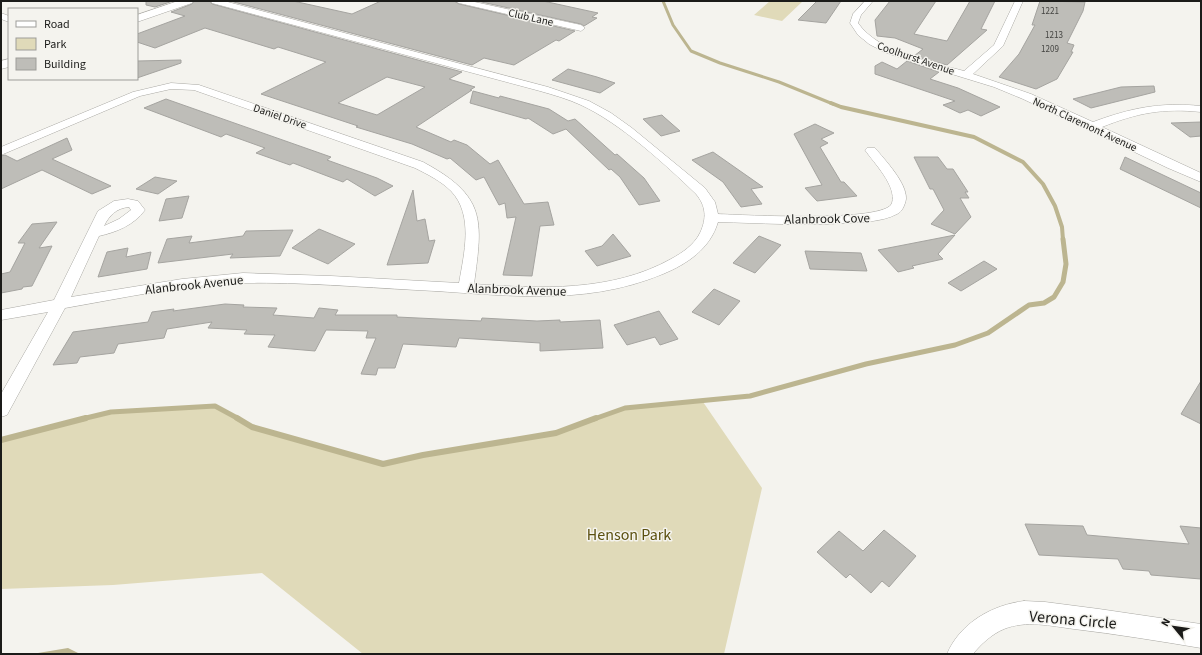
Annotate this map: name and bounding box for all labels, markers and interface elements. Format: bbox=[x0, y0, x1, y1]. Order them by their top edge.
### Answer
street label: Club Lane bbox=[507, 5, 555, 30]
house number: 1221 bbox=[1041, 5, 1059, 18]
legend bbox=[8, 8, 138, 80]
text: Road bbox=[44, 16, 70, 33]
house number: 1213 bbox=[1045, 29, 1063, 42]
text: Park bbox=[44, 36, 66, 53]
street label: Coolhurst Avenue bbox=[875, 38, 957, 79]
house number: 1209 bbox=[1041, 43, 1059, 56]
text: Building bbox=[44, 56, 86, 73]
street label: North Claremont Avenue bbox=[1030, 94, 1140, 155]
street label: Daniel Drive bbox=[251, 100, 309, 133]
street label: Alanbrook Cove bbox=[784, 209, 870, 229]
street label: Alanbrook Avenue bbox=[144, 271, 244, 299]
street label: Alanbrook Avenue bbox=[467, 279, 567, 301]
park label: Henson Park bbox=[587, 524, 671, 546]
street label: Verona Circle bbox=[1028, 605, 1118, 635]
north arrow bbox=[1154, 607, 1194, 647]
text: N bbox=[1157, 616, 1174, 629]

